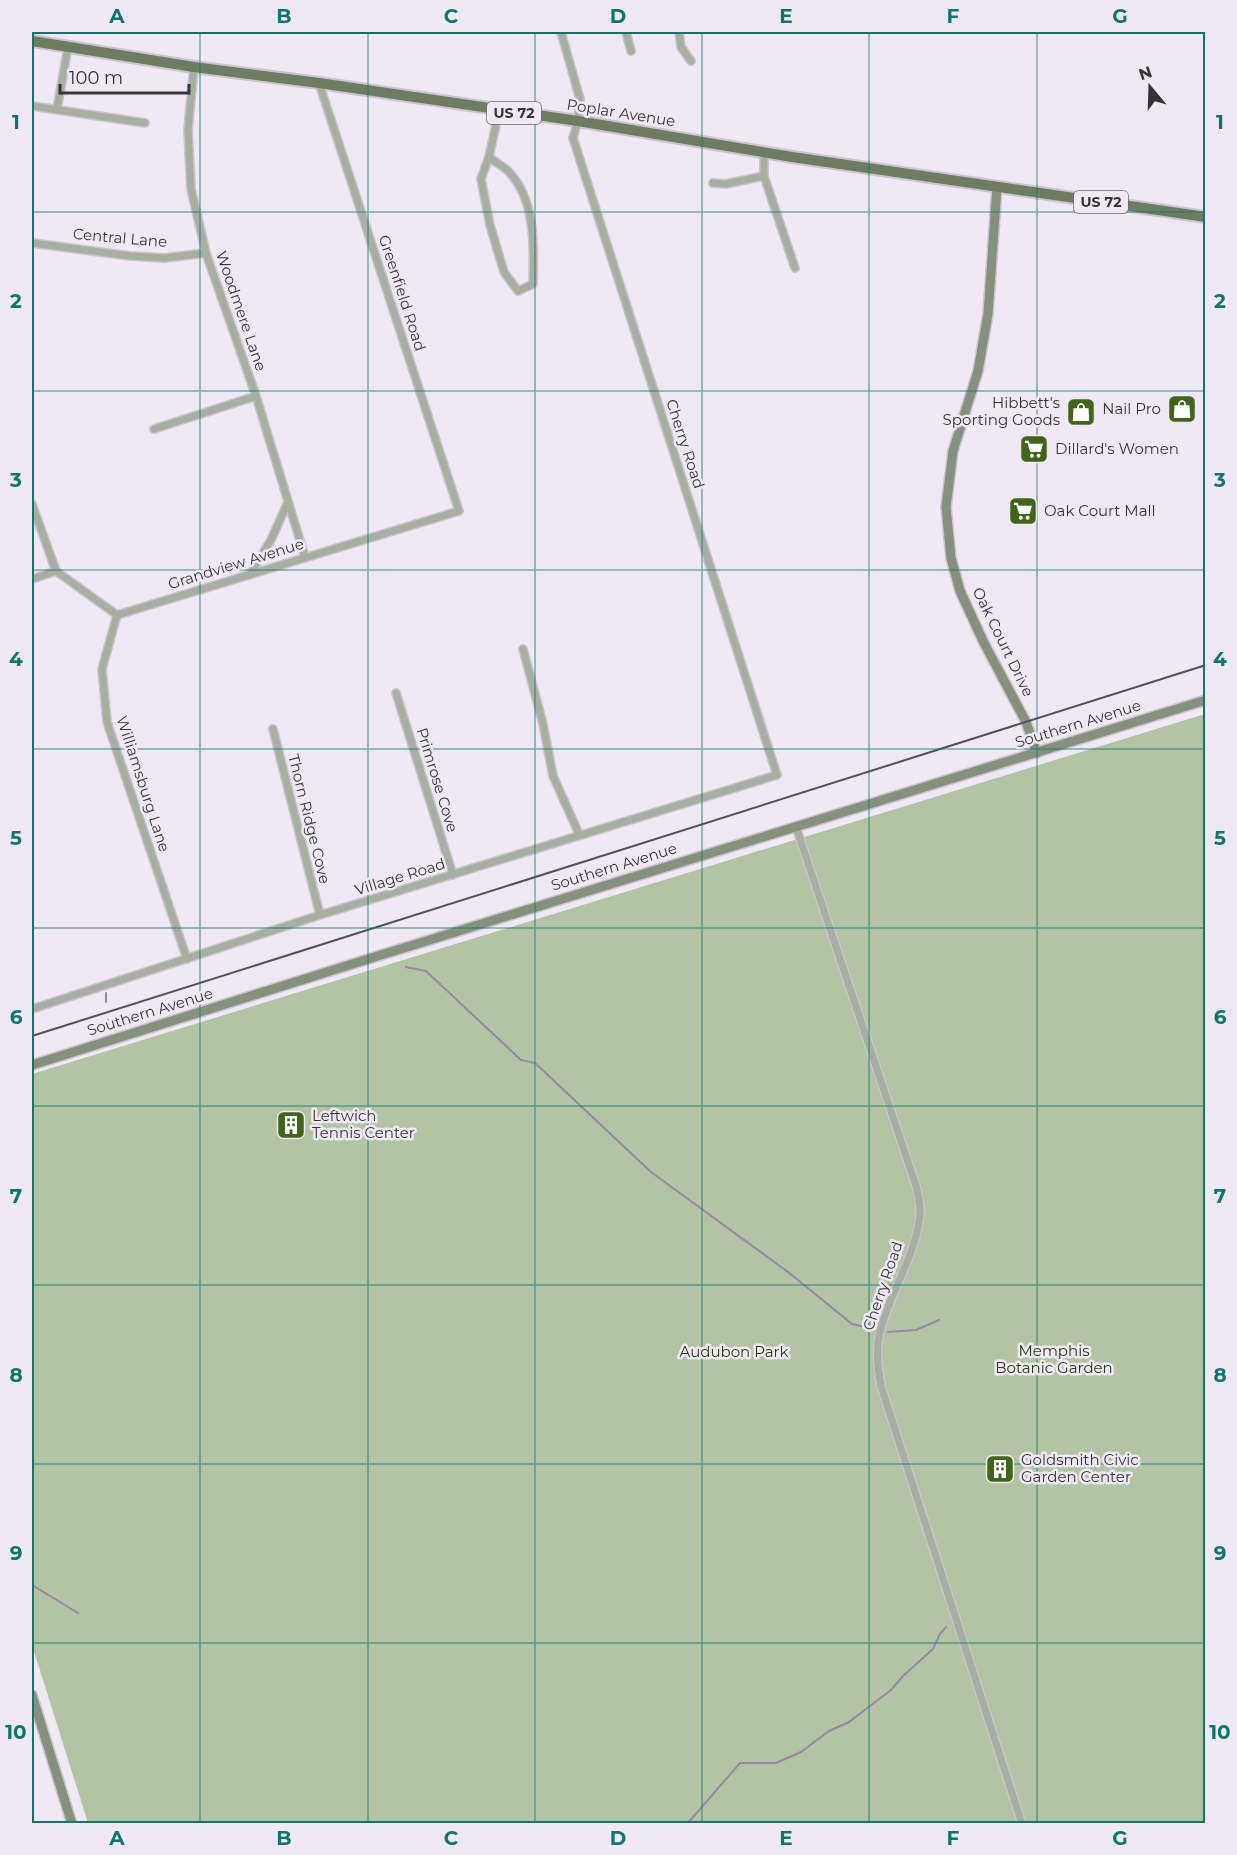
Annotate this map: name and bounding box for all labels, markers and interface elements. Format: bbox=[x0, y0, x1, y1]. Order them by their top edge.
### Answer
text: A bbox=[108, 4, 125, 28]
text: B bbox=[276, 4, 292, 28]
text: C bbox=[444, 4, 459, 28]
text: D bbox=[610, 4, 626, 28]
text: E bbox=[779, 4, 793, 28]
text: F bbox=[947, 4, 960, 28]
text: G bbox=[1112, 4, 1128, 28]
scale bar bbox=[60, 57, 189, 95]
north arrow bbox=[1120, 57, 1180, 117]
text: N bbox=[1136, 62, 1154, 84]
text: 100 m bbox=[69, 67, 123, 89]
street label: Poplar Avenue bbox=[565, 95, 677, 130]
road number: US 72 bbox=[487, 102, 541, 124]
text: 1 bbox=[12, 110, 20, 134]
text: 1 bbox=[1216, 110, 1224, 134]
road number: US 72 bbox=[1074, 191, 1128, 213]
street label: Central Lane bbox=[72, 224, 168, 251]
street label: Greenfield Road bbox=[375, 232, 430, 353]
street label: Woodmere Lane bbox=[212, 248, 271, 373]
text: 2 bbox=[10, 289, 22, 313]
text: 2 bbox=[1214, 289, 1226, 313]
place label: Hibbett's Sporting Goods bbox=[943, 393, 1060, 429]
shop icon: Nail Pro bbox=[1166, 393, 1198, 425]
shop icon: Hibbett's Sporting Goods bbox=[1065, 396, 1097, 428]
street label: Cherry Road bbox=[662, 397, 709, 491]
place label: Nail Pro bbox=[1102, 399, 1161, 418]
supermarket icon: Dillard's Women bbox=[1018, 433, 1050, 465]
place label: Dillard's Women bbox=[1055, 439, 1179, 458]
text: 3 bbox=[9, 468, 22, 492]
text: 3 bbox=[1213, 468, 1226, 492]
supermarket icon: Oak Court Mall bbox=[1007, 495, 1039, 527]
place label: Oak Court Mall bbox=[1044, 501, 1156, 520]
street label: Grandview Avenue bbox=[166, 534, 306, 593]
street label: Oak Court Drive bbox=[969, 584, 1038, 700]
text: 4 bbox=[9, 647, 23, 671]
text: 4 bbox=[1213, 647, 1227, 671]
street label: Southern Avenue bbox=[1013, 695, 1143, 752]
street label: Williamsburg Lane bbox=[113, 713, 174, 854]
street label: Primrose Cove bbox=[413, 725, 462, 834]
street label: Thorn Ridge Cove bbox=[284, 752, 335, 886]
text: 5 bbox=[10, 826, 22, 850]
text: 5 bbox=[1214, 826, 1226, 850]
street label: Southern Avenue bbox=[549, 838, 679, 895]
street label: Village Road bbox=[352, 854, 447, 899]
street label: Southern Avenue bbox=[85, 983, 215, 1040]
text: 6 bbox=[10, 1005, 23, 1029]
text: 6 bbox=[1214, 1005, 1227, 1029]
place label: Leftwich Tennis Center bbox=[312, 1106, 415, 1142]
building icon: Leftwich Tennis Center bbox=[275, 1109, 307, 1141]
text: 7 bbox=[10, 1184, 22, 1208]
text: 7 bbox=[1214, 1184, 1226, 1208]
street label: Cherry Road bbox=[858, 1239, 907, 1333]
park label: Memphis Botanic Garden bbox=[995, 1341, 1113, 1377]
park label: Audubon Park bbox=[680, 1342, 788, 1361]
text: 8 bbox=[9, 1363, 23, 1387]
text: 8 bbox=[1213, 1363, 1227, 1387]
place label: Goldsmith Civic Garden Center bbox=[1021, 1450, 1139, 1486]
building icon: Goldsmith Civic Garden Center bbox=[984, 1453, 1016, 1485]
text: 9 bbox=[10, 1541, 22, 1565]
text: 9 bbox=[1214, 1541, 1226, 1565]
text: 10 bbox=[5, 1720, 27, 1744]
text: 10 bbox=[1209, 1720, 1231, 1744]
text: A bbox=[108, 1826, 125, 1850]
text: B bbox=[276, 1826, 292, 1850]
text: C bbox=[444, 1826, 459, 1850]
text: D bbox=[610, 1826, 626, 1850]
text: E bbox=[779, 1826, 793, 1850]
text: F bbox=[947, 1826, 960, 1850]
text: G bbox=[1112, 1826, 1128, 1850]

